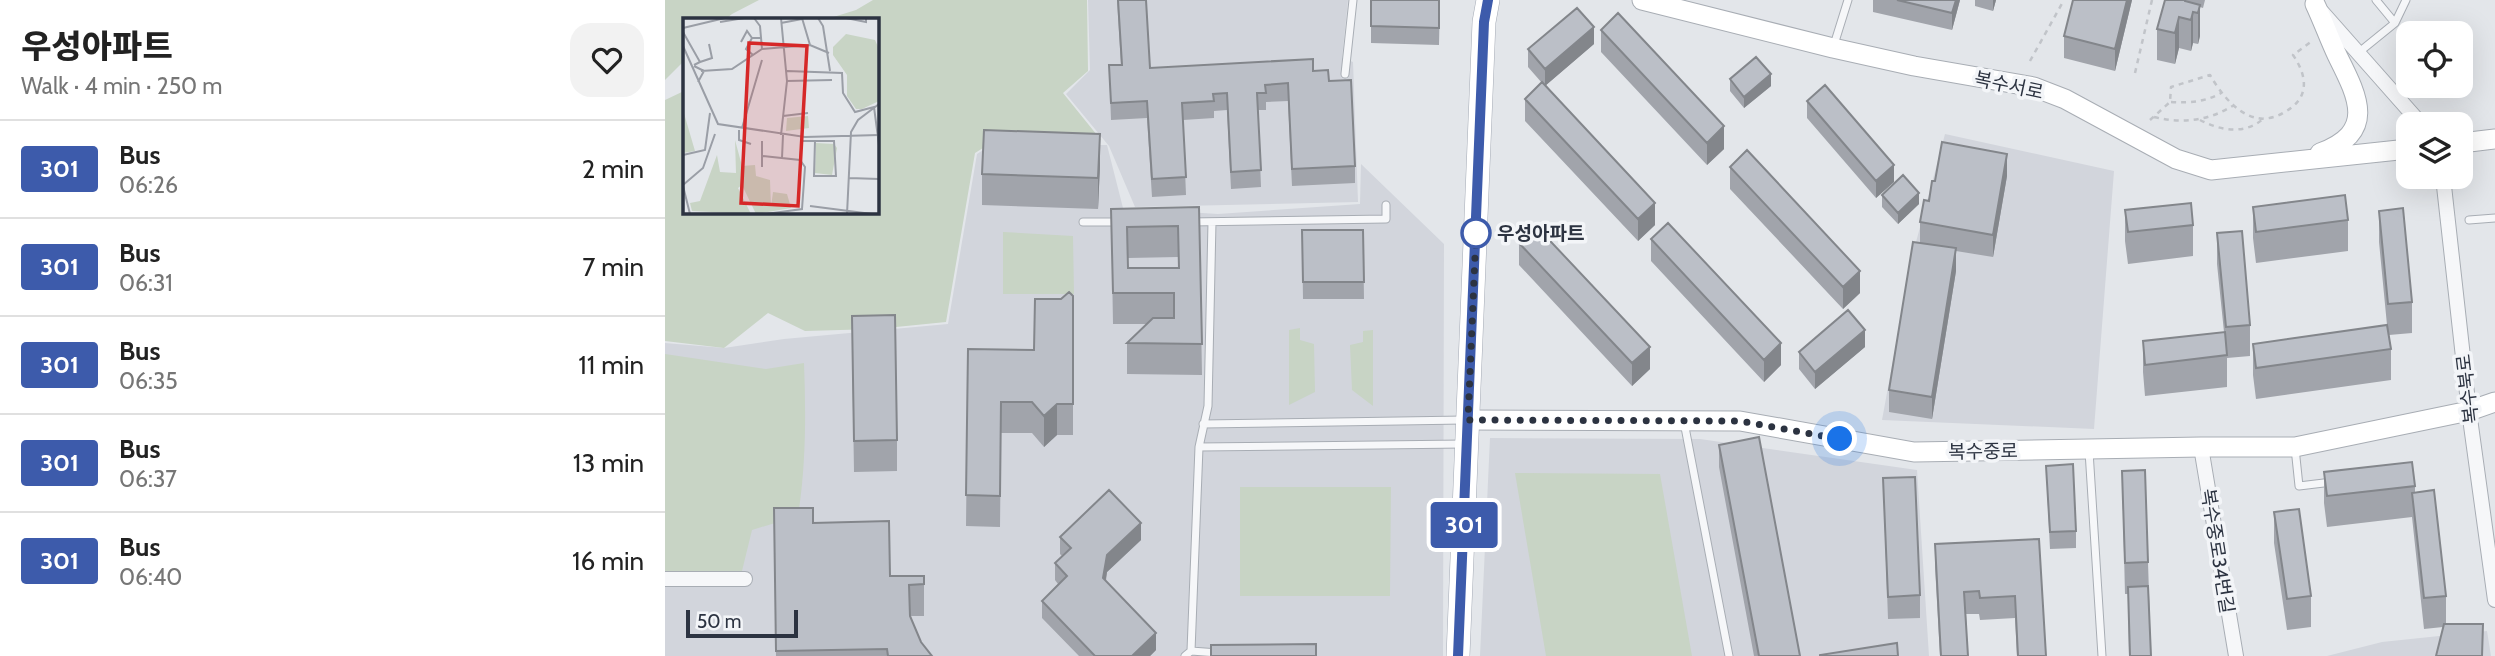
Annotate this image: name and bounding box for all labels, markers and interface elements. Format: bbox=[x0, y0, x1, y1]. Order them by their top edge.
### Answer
inset map bbox=[683, 18, 879, 214]
map controls bbox=[2396, 21, 2473, 189]
button: locate bbox=[2396, 21, 2473, 98]
button: heart bbox=[570, 23, 644, 97]
text: 우성아파트 bbox=[21, 26, 173, 66]
street label: 복수서로 bbox=[1972, 67, 2045, 104]
text: Walk · 4 min · 250 m bbox=[21, 72, 223, 100]
button: layers bbox=[2396, 112, 2473, 189]
text: Bus bbox=[119, 139, 160, 171]
text: 2 min bbox=[582, 153, 644, 185]
text: 301 bbox=[40, 154, 79, 183]
text: 06:26 bbox=[119, 171, 178, 199]
marker: 우성아파트 bbox=[1461, 218, 1491, 248]
place label: 우성아파트 bbox=[1497, 222, 1584, 245]
text: Bus bbox=[119, 237, 160, 269]
text: 7 min bbox=[582, 251, 644, 283]
text: 301 bbox=[40, 252, 79, 281]
text: 06:31 bbox=[119, 269, 173, 297]
text: Bus bbox=[119, 335, 160, 367]
text: 11 min bbox=[578, 349, 644, 381]
text: 301 bbox=[40, 350, 79, 379]
street label: 복수북로 bbox=[2452, 353, 2483, 425]
text: 06:35 bbox=[119, 367, 178, 395]
your location bbox=[1822, 421, 1857, 456]
text: Bus bbox=[119, 433, 160, 465]
street label: 복수중로 bbox=[1948, 439, 2018, 464]
text: 13 min bbox=[573, 447, 644, 479]
text: 301 bbox=[40, 448, 79, 477]
text: 06:37 bbox=[119, 465, 177, 493]
street label: 복수중로34번길 bbox=[2196, 487, 2239, 615]
line badge: 301 bbox=[1424, 502, 1504, 548]
text: 301 bbox=[1445, 510, 1483, 539]
text: Bus bbox=[119, 531, 160, 563]
text: 16 min bbox=[572, 545, 644, 577]
text: 301 bbox=[40, 546, 79, 575]
text: 06:40 bbox=[119, 563, 182, 591]
scale bar bbox=[686, 607, 798, 639]
text: 50 m bbox=[697, 610, 741, 633]

